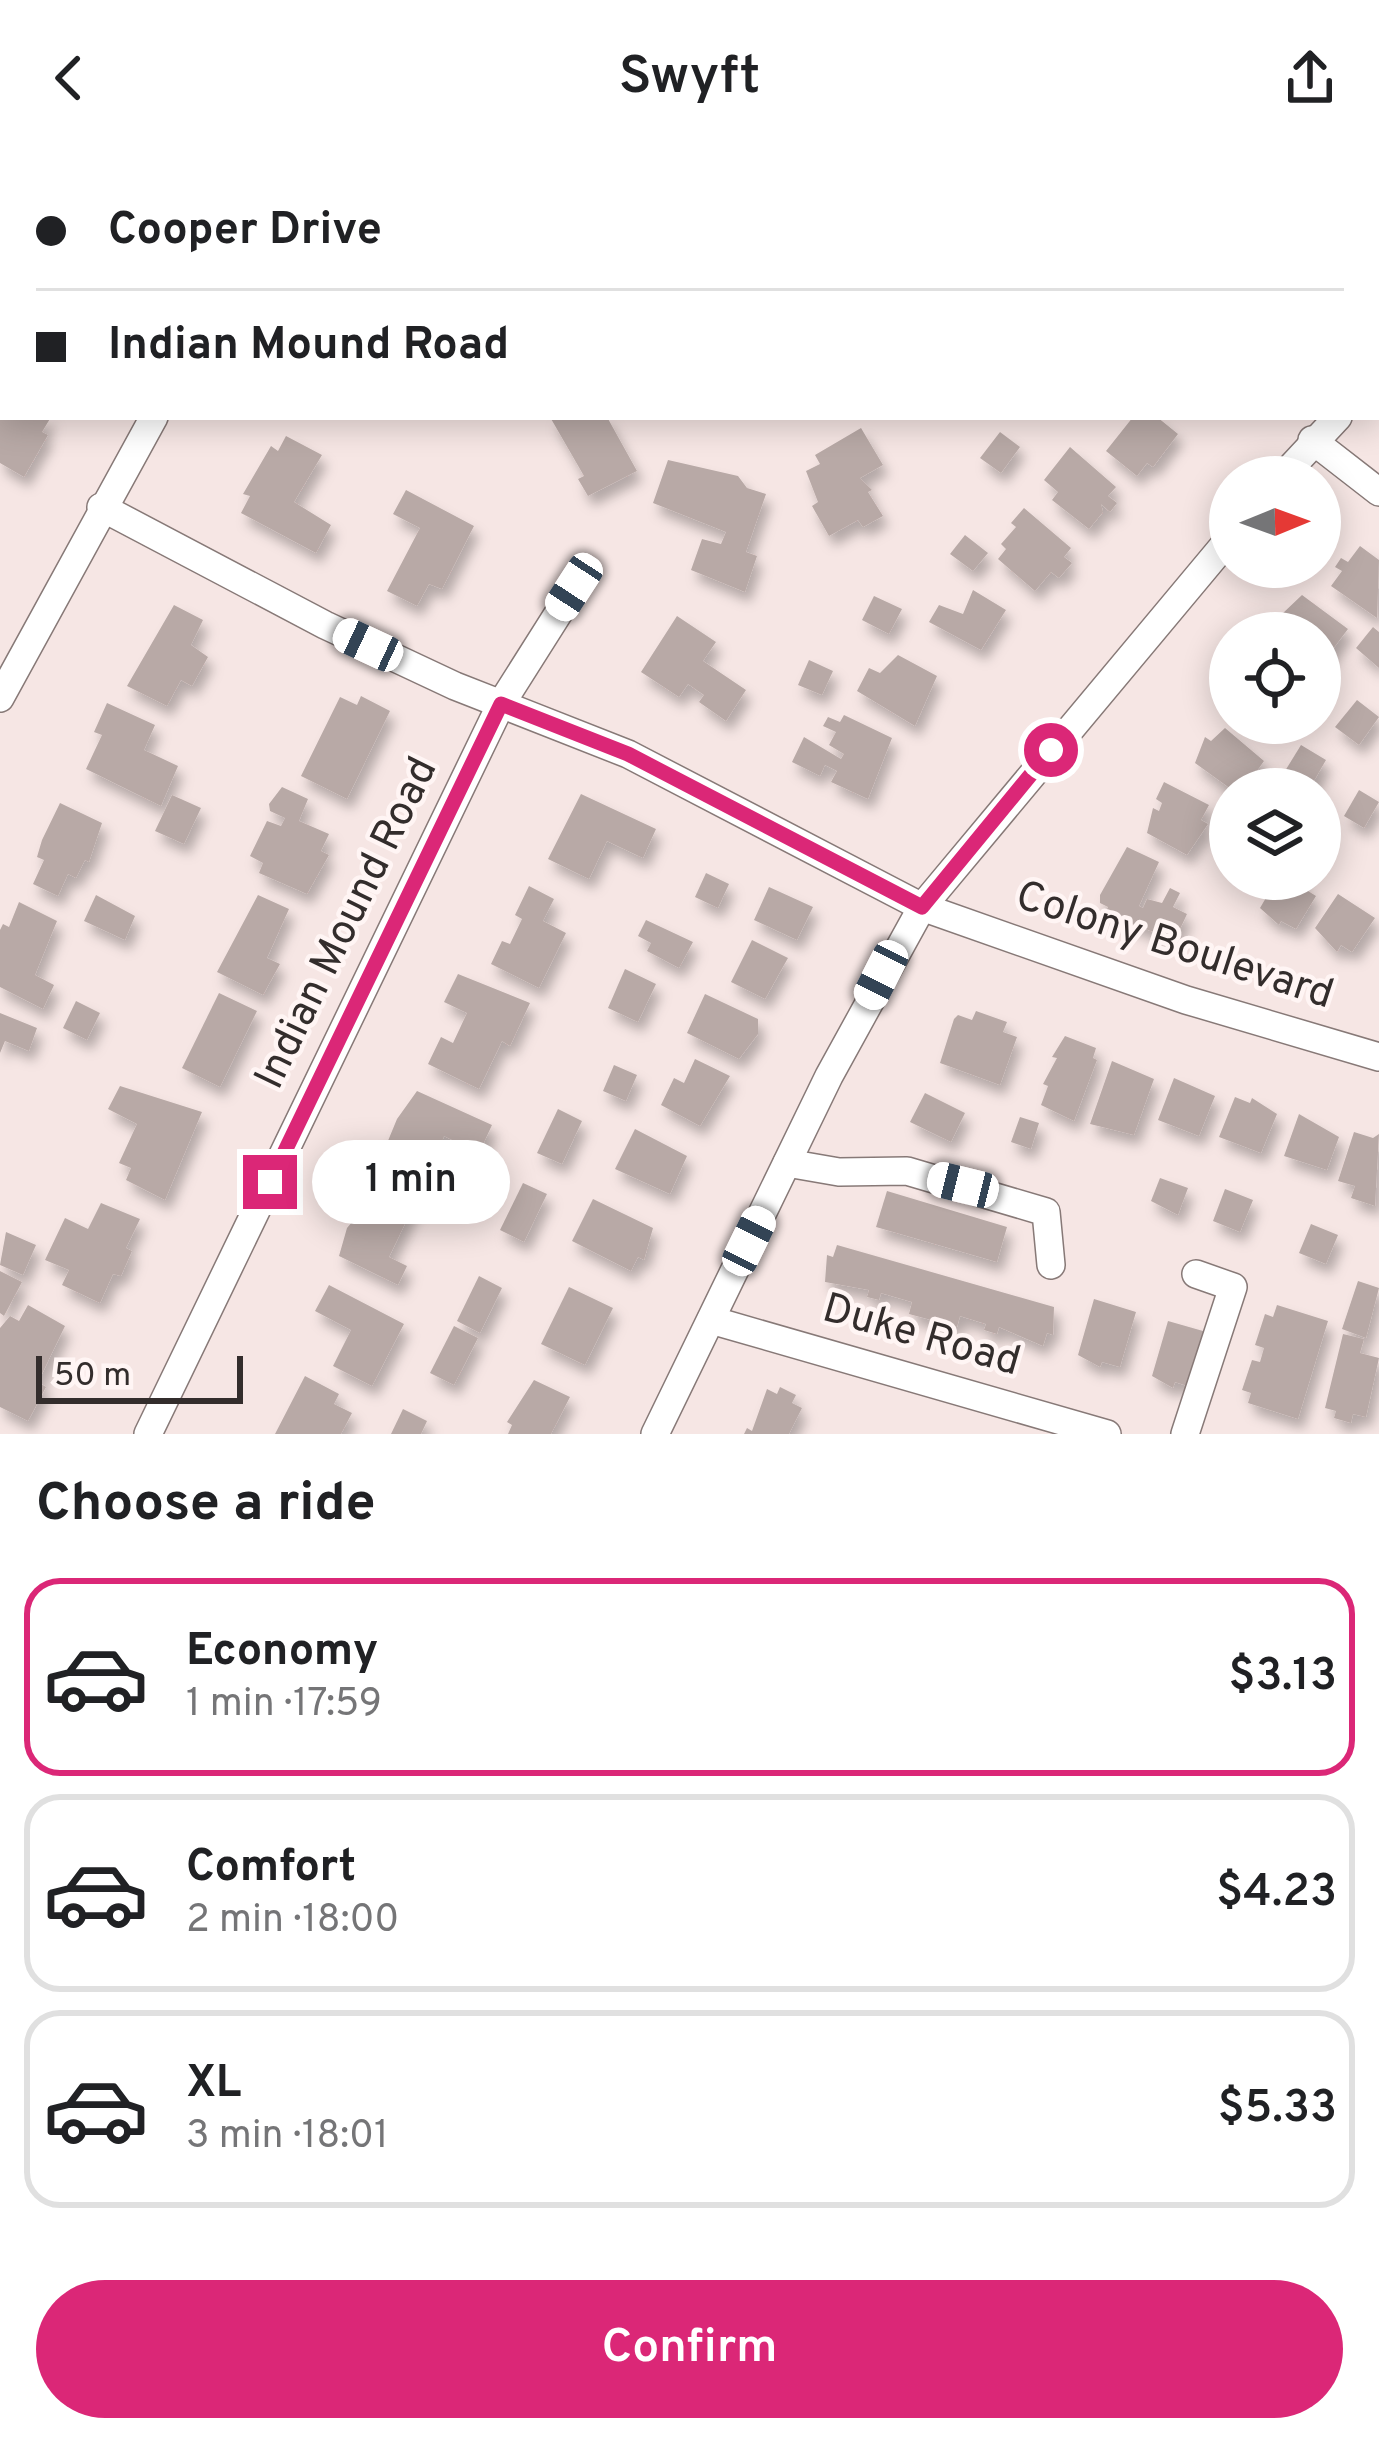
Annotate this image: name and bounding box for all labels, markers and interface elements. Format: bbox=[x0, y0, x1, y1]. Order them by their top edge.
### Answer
text: Swyft bbox=[619, 44, 760, 113]
icon: back bbox=[36, 45, 102, 111]
icon: share bbox=[1277, 45, 1343, 111]
text: Cooper Drive bbox=[108, 203, 382, 260]
text: Indian Mound Road bbox=[108, 318, 509, 375]
north arrow bbox=[1209, 456, 1341, 588]
map controls bbox=[1209, 456, 1341, 900]
car bbox=[539, 547, 609, 627]
button: locate bbox=[1209, 612, 1341, 744]
car bbox=[328, 613, 408, 677]
route start bbox=[1024, 723, 1078, 777]
street label: Indian Mound Road bbox=[245, 749, 451, 1099]
button: layers bbox=[1209, 768, 1341, 900]
street label: Colony Boulevard bbox=[1009, 871, 1339, 1023]
car bbox=[849, 935, 913, 1015]
callout: 1 min bbox=[312, 1140, 510, 1224]
route end bbox=[243, 1155, 297, 1209]
text: 1 min bbox=[365, 1157, 457, 1206]
car bbox=[924, 1159, 1002, 1211]
car bbox=[717, 1201, 781, 1281]
street label: Duke Road bbox=[816, 1284, 1026, 1390]
scale bar bbox=[36, 1350, 243, 1403]
text: 50 m bbox=[54, 1356, 131, 1398]
text: Choose a ride bbox=[36, 1471, 376, 1540]
icon: car bbox=[42, 1623, 150, 1731]
text: Economy bbox=[186, 1624, 378, 1681]
text: $3.13 bbox=[1229, 1649, 1337, 1706]
text: 1 min · 17:59 bbox=[186, 1681, 382, 1730]
icon: car bbox=[42, 1839, 150, 1947]
text: Comfort bbox=[186, 1840, 356, 1897]
text: $4.23 bbox=[1216, 1865, 1337, 1922]
text: 2 min · 18:00 bbox=[186, 1897, 399, 1946]
icon: car bbox=[42, 2055, 150, 2163]
text: XL bbox=[186, 2056, 241, 2113]
text: $5.33 bbox=[1218, 2081, 1337, 2138]
text: 3 min · 18:01 bbox=[186, 2113, 389, 2162]
button: Confirm bbox=[36, 2280, 1343, 2418]

